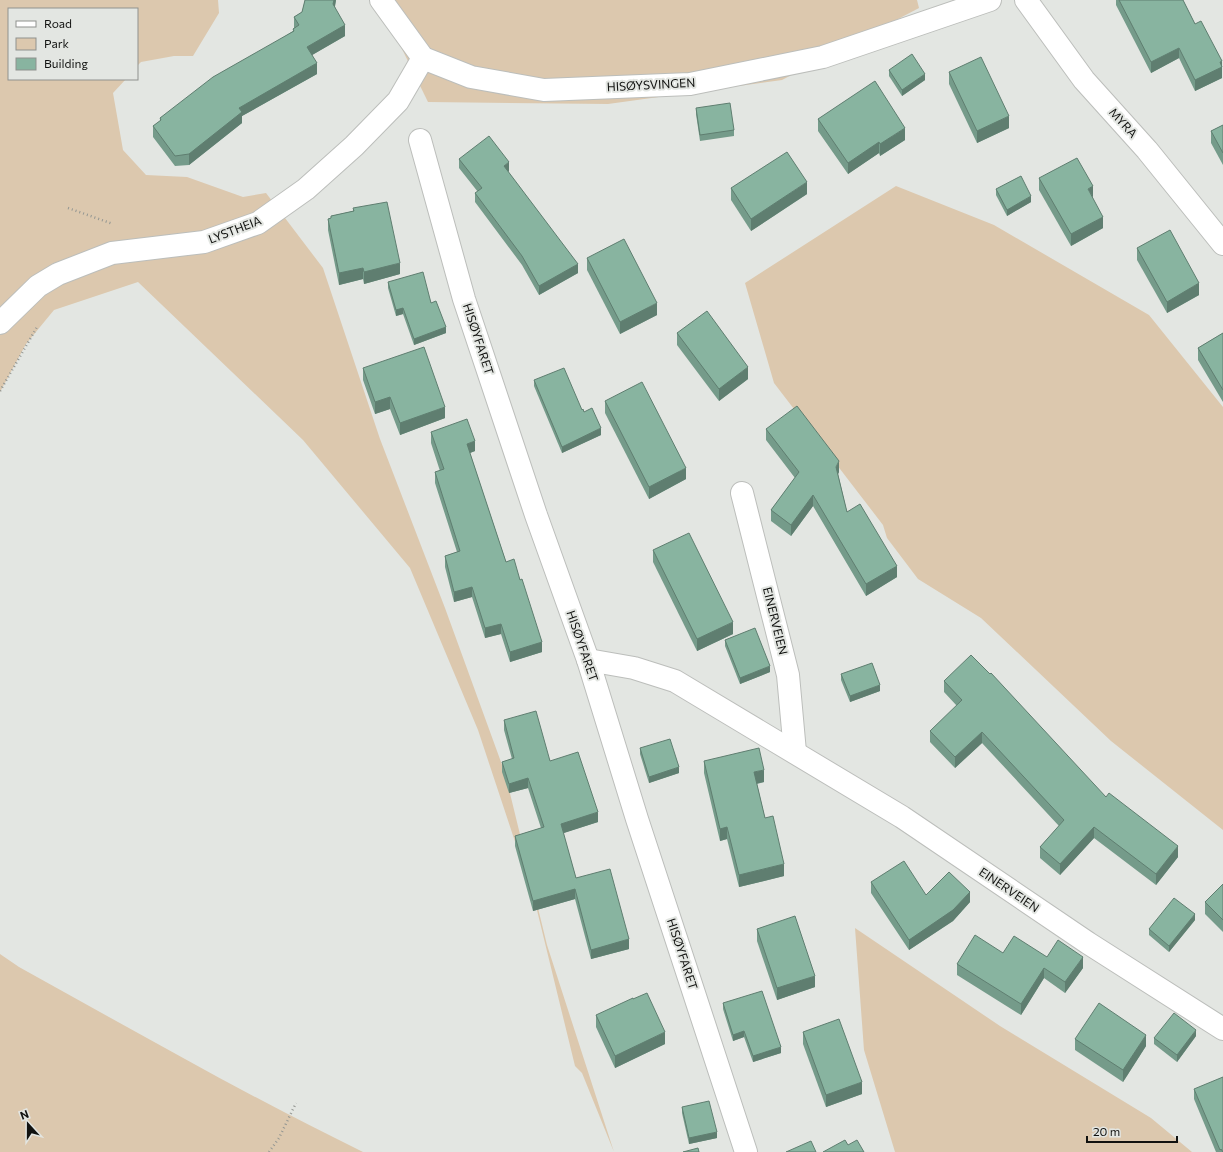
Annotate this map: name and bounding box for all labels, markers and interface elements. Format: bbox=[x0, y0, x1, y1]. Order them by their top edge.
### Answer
legend bbox=[8, 8, 138, 80]
text: Road bbox=[44, 16, 72, 30]
text: Park bbox=[44, 36, 70, 50]
text: Building bbox=[44, 56, 88, 70]
street label: HISØYSVINGEN bbox=[606, 75, 696, 93]
street label: MYRA bbox=[1107, 105, 1141, 140]
street label: LYSTHEIA bbox=[206, 213, 263, 246]
street label: HISØYFARET bbox=[461, 301, 497, 376]
street label: EINERVEIEN bbox=[761, 585, 791, 656]
street label: HISØYFARET bbox=[564, 608, 602, 683]
street label: EINERVEIEN bbox=[977, 864, 1042, 914]
street label: HISØYFARET bbox=[665, 916, 701, 991]
north arrow bbox=[8, 1104, 48, 1144]
text: N bbox=[18, 1107, 30, 1122]
scale bar bbox=[1087, 1118, 1177, 1144]
text: 20 m bbox=[1093, 1124, 1120, 1138]

